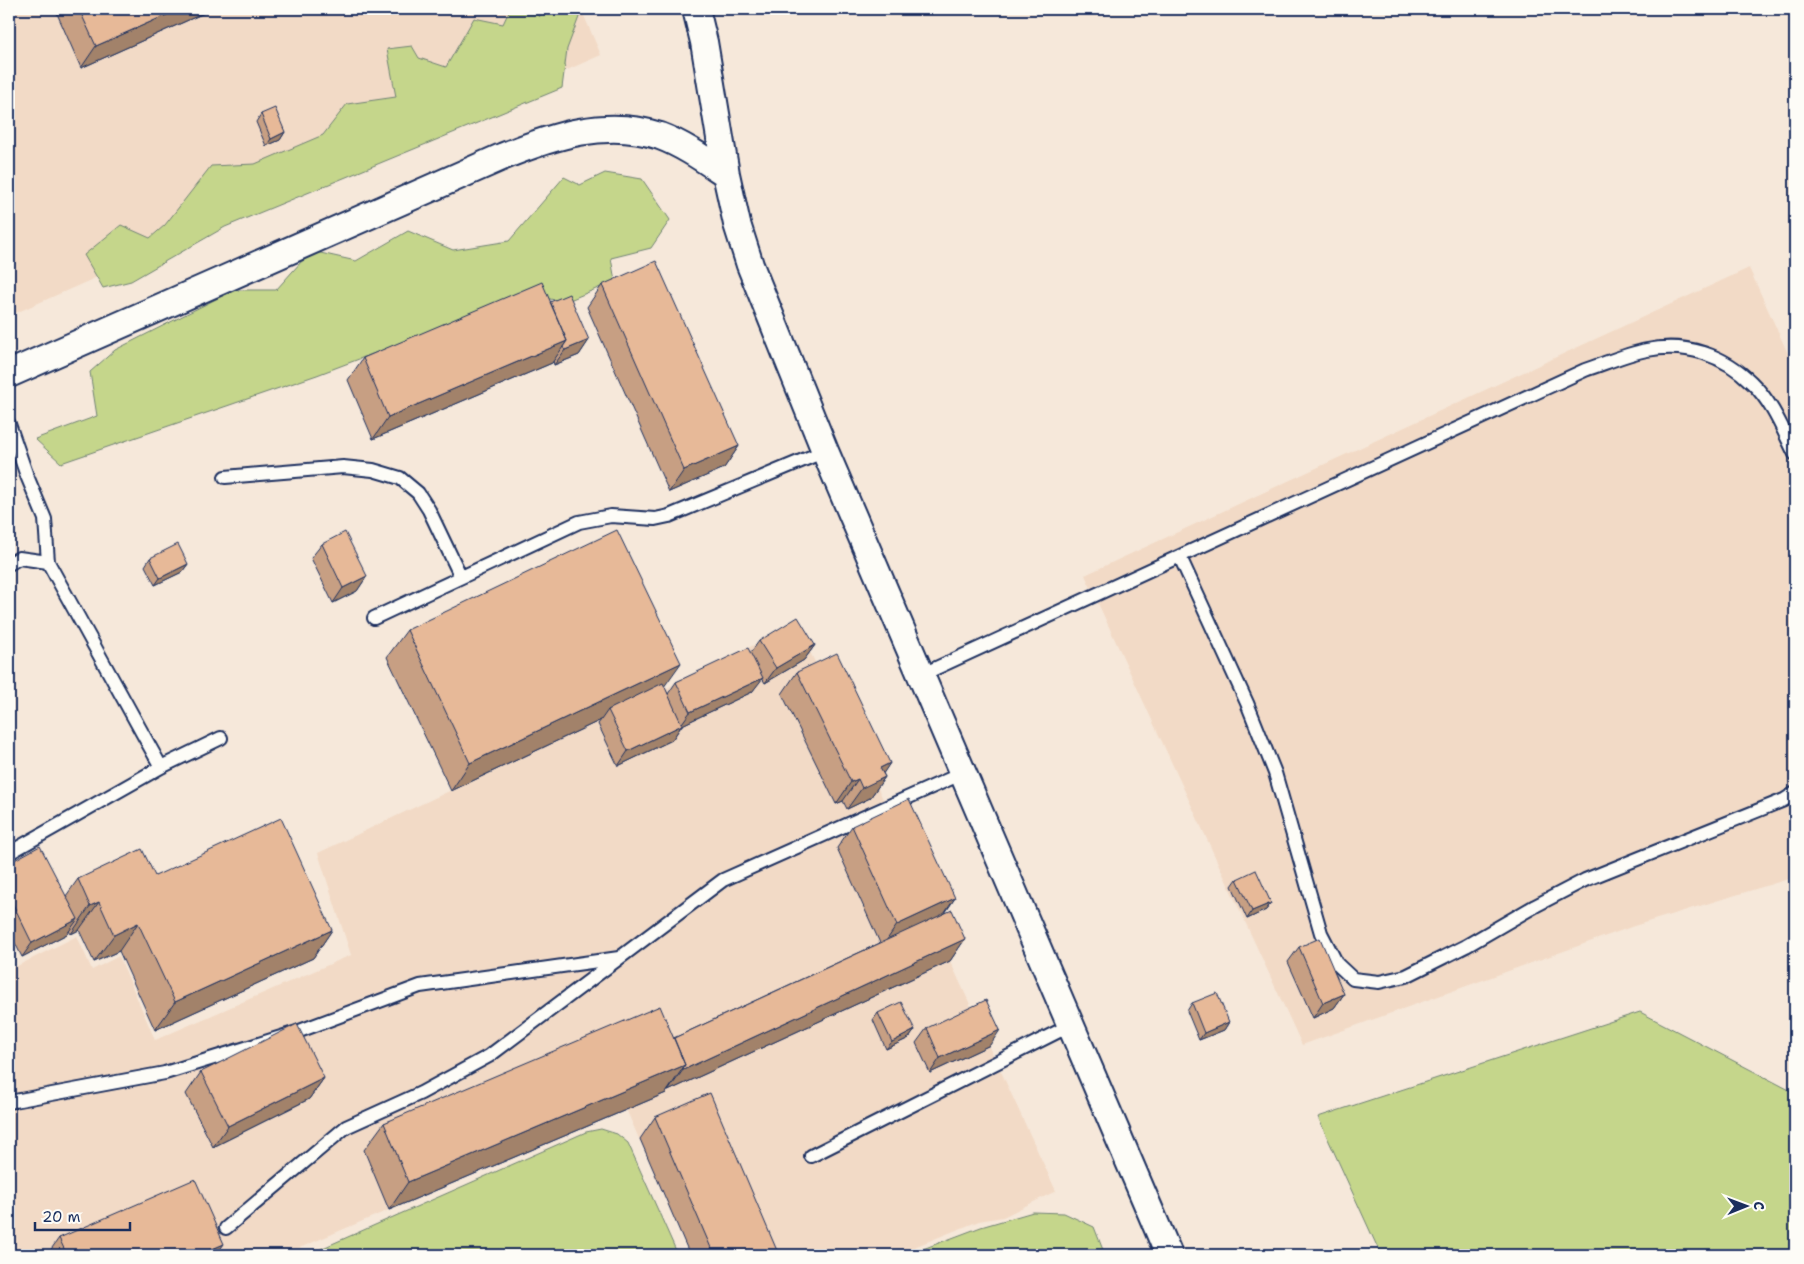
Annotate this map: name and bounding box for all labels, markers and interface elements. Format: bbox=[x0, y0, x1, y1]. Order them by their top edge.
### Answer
north arrow bbox=[1722, 1182, 1772, 1232]
scale bar bbox=[35, 1199, 130, 1231]
text: С bbox=[1750, 1201, 1768, 1210]
text: 20 m bbox=[42, 1207, 81, 1227]

